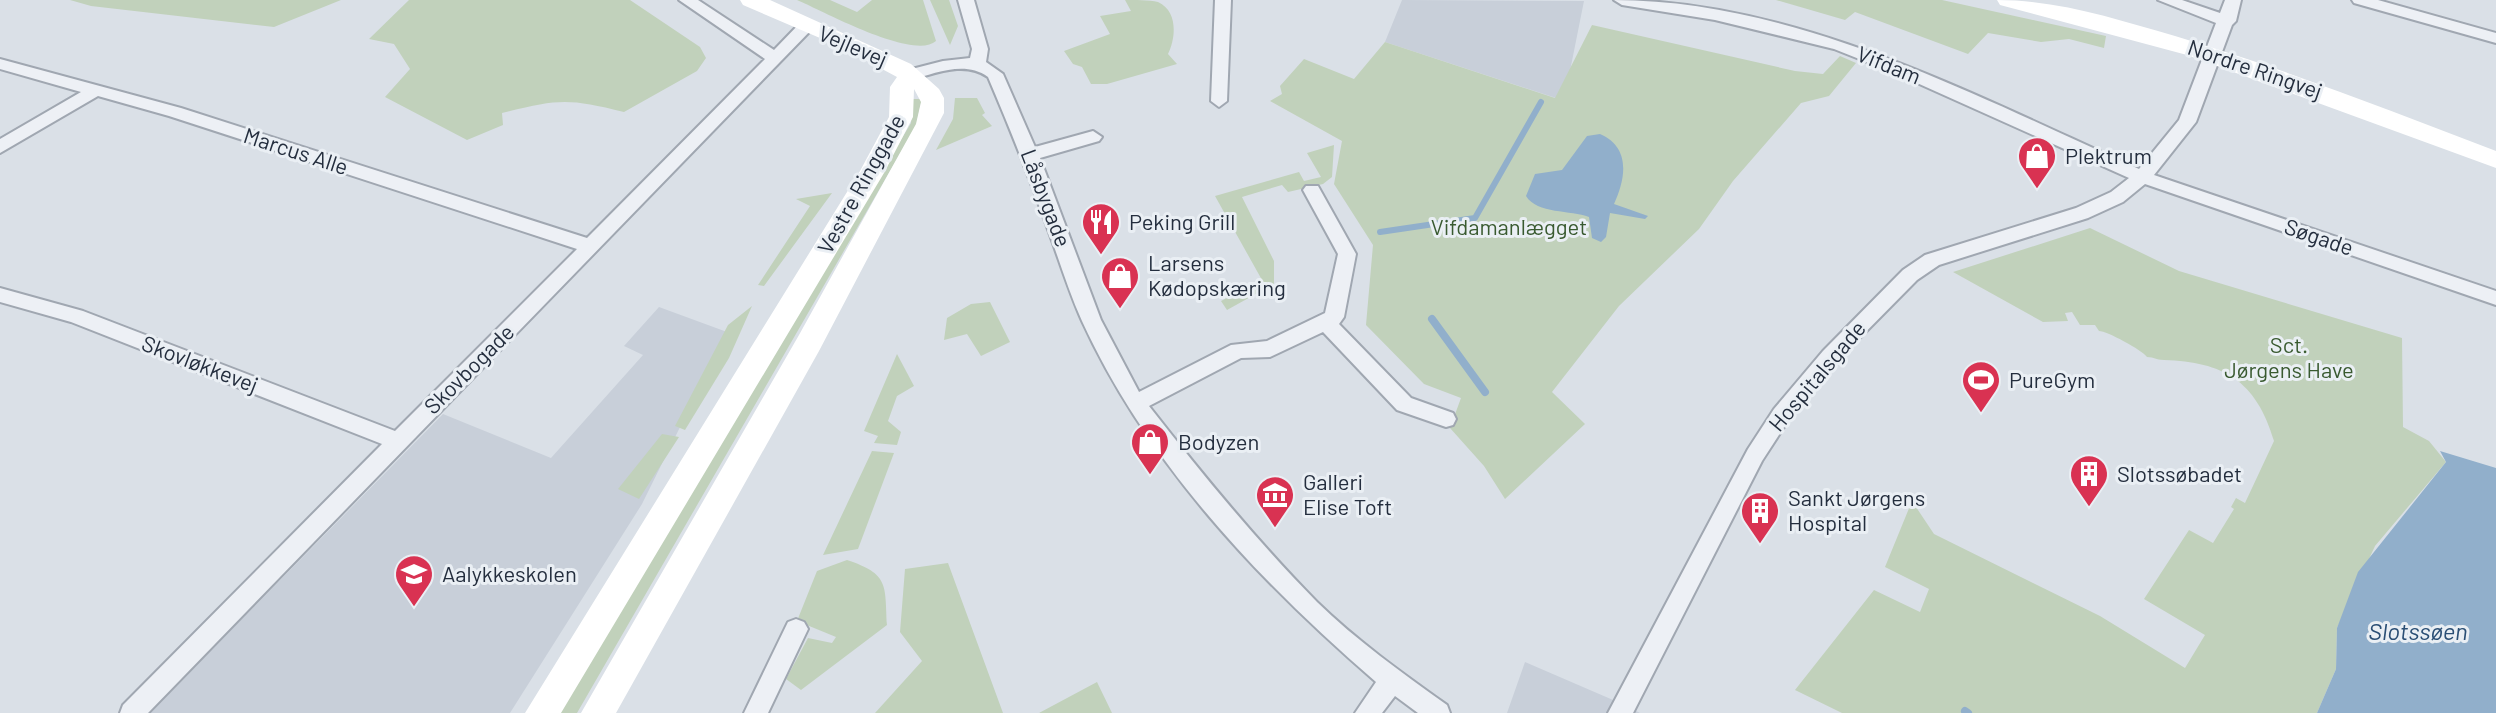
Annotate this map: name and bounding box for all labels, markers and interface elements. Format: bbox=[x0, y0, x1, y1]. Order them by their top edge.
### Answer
street label: Vejlevej bbox=[815, 19, 892, 71]
street label: Nordre Ringvej bbox=[2185, 33, 2326, 103]
street label: Vifdam bbox=[1854, 40, 1925, 89]
street label: Vestre Ringgade bbox=[811, 109, 909, 258]
street label: Marcus Alle bbox=[241, 121, 352, 179]
shop icon: Plektrum bbox=[2016, 135, 2058, 190]
place label: Plektrum bbox=[2065, 142, 2152, 168]
street label: Låsbygade bbox=[1016, 145, 1077, 250]
restaurant icon: Peking Grill bbox=[1080, 201, 1122, 256]
place label: Peking Grill bbox=[1129, 208, 1235, 234]
street label: Søgade bbox=[2281, 212, 2357, 260]
park label: Vifdamanlægget bbox=[1431, 213, 1587, 239]
place label: Larsens Kødopskæring bbox=[1148, 249, 1286, 300]
shop icon: Larsens Kødopskæring bbox=[1099, 255, 1141, 310]
street label: Hospitalsgade bbox=[1762, 315, 1870, 436]
street label: Skovbogade bbox=[418, 318, 519, 419]
street label: Skovløkkevej bbox=[139, 329, 262, 397]
park label: Sct. Jørgens Have bbox=[2224, 331, 2354, 382]
sports icon: PureGym bbox=[1960, 359, 2002, 414]
place label: PureGym bbox=[2009, 366, 2095, 392]
shop icon: Bodyzen bbox=[1129, 421, 1171, 476]
place label: Bodyzen bbox=[1178, 428, 1259, 454]
building icon: Slotssøbadet bbox=[2068, 453, 2110, 508]
place label: Slotssøbadet bbox=[2117, 460, 2242, 486]
place label: Galleri Elise Toft bbox=[1303, 468, 1392, 519]
museum icon: Galleri Elise Toft bbox=[1254, 474, 1296, 529]
place label: Sankt Jørgens Hospital bbox=[1788, 484, 1925, 535]
building icon: Sankt Jørgens Hospital bbox=[1739, 490, 1781, 545]
school or university icon: Aalykkeskolen bbox=[393, 553, 435, 608]
place label: Aalykkeskolen bbox=[442, 560, 577, 586]
water label: Slotssøen bbox=[2368, 616, 2468, 645]

